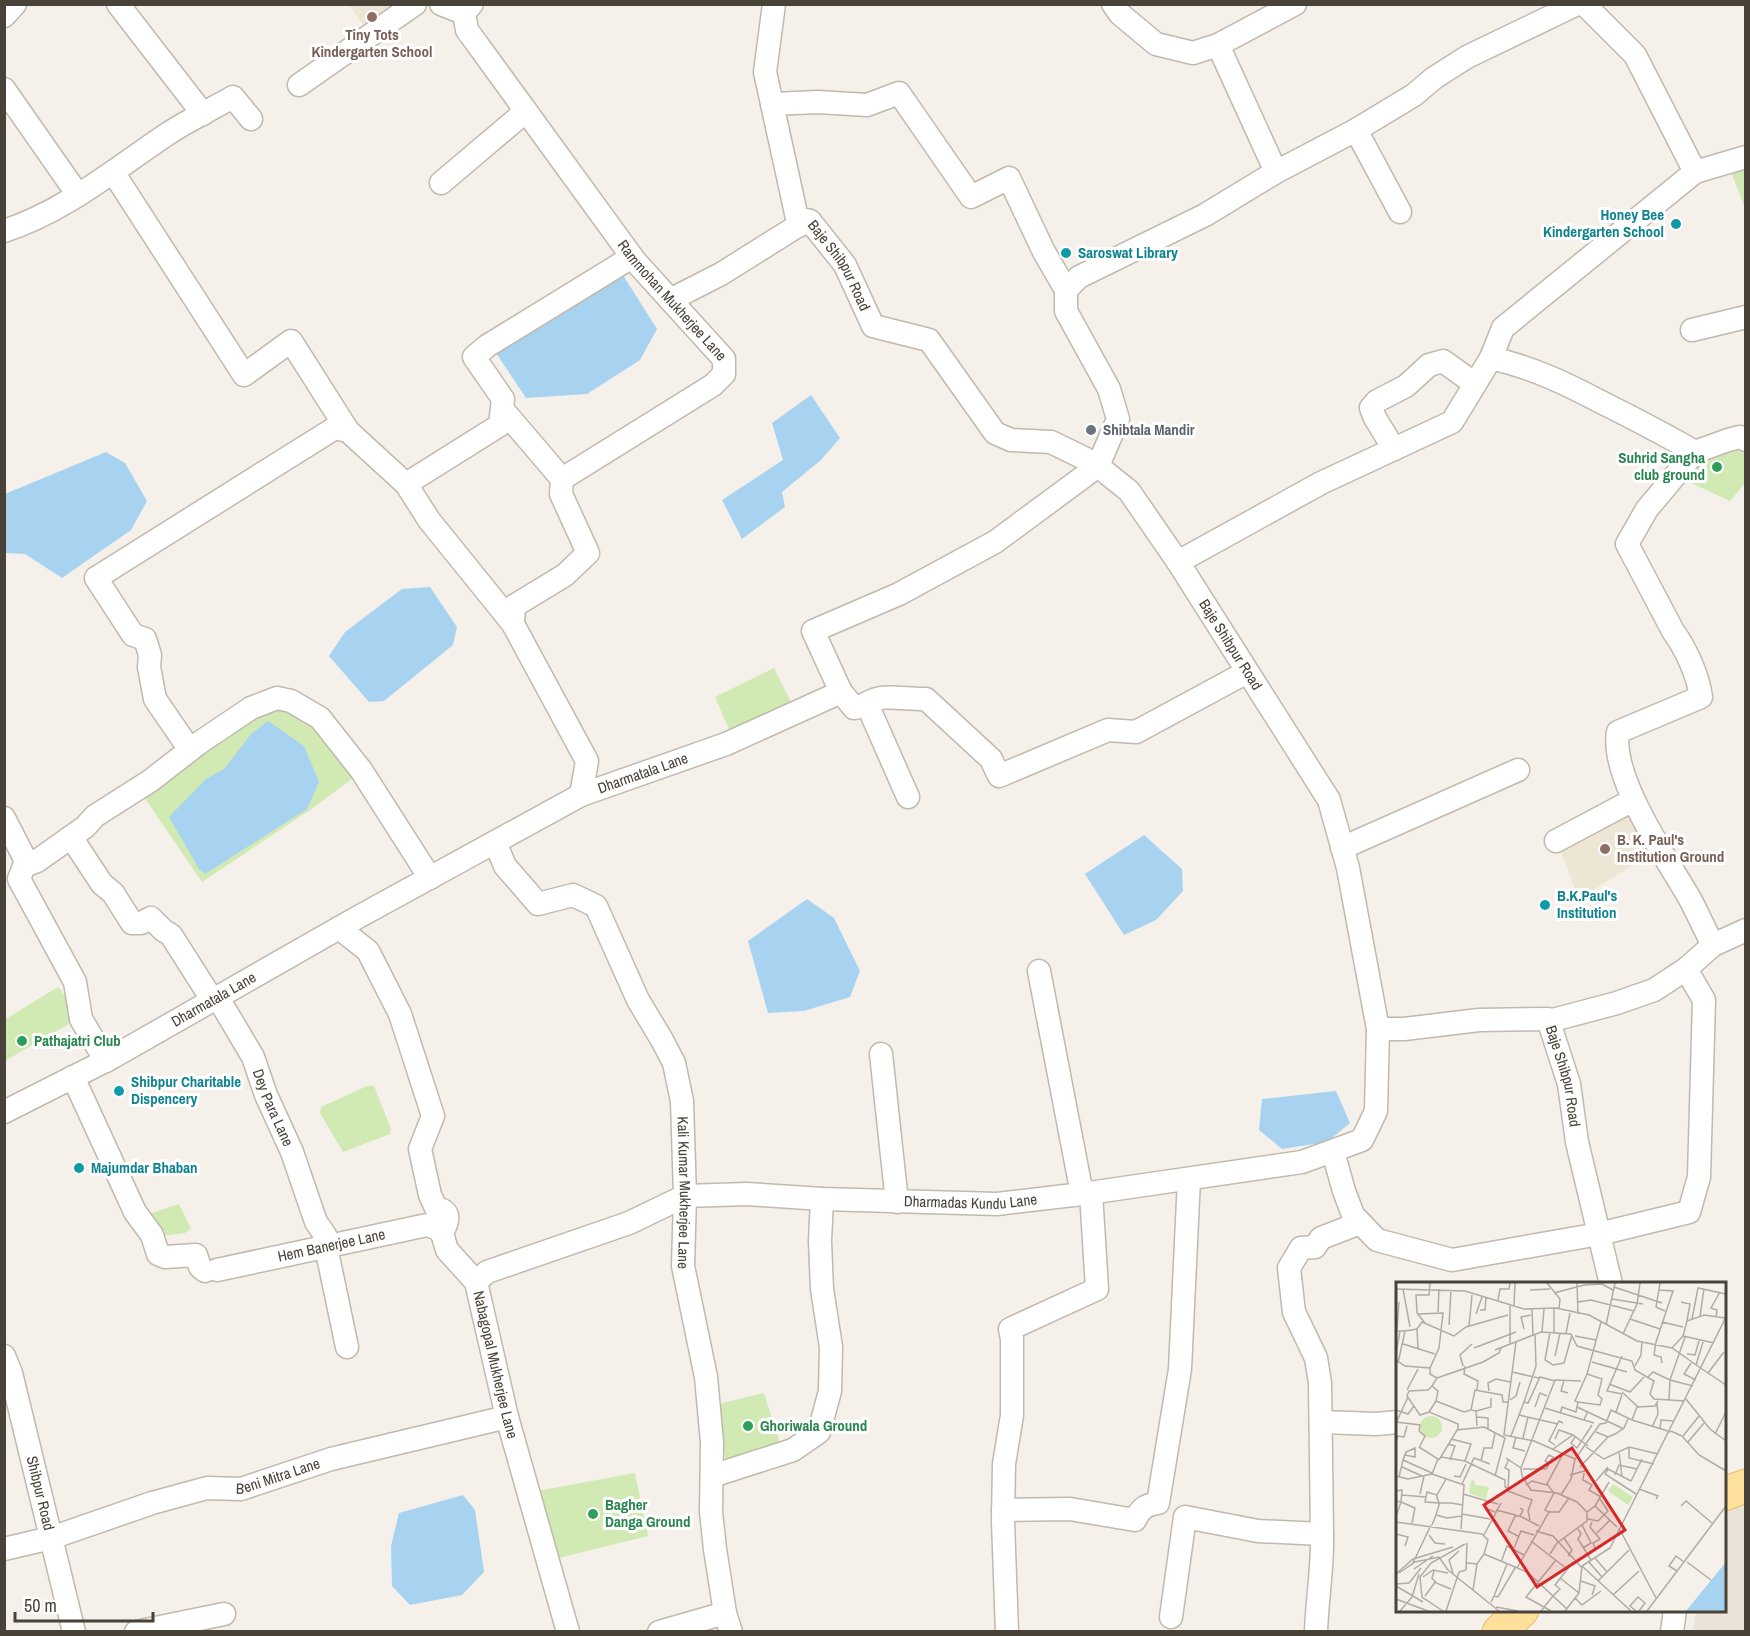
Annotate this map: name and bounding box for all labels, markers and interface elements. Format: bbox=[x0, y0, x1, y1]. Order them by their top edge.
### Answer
marker: Tiny Tots Kindergarten School bbox=[365, 10, 379, 24]
place label: Tiny Tots Kindergarten School bbox=[312, 24, 432, 62]
place label: Honey Bee Kindergarten School bbox=[1543, 204, 1664, 242]
street label: Baje Shibpur Road bbox=[803, 215, 876, 314]
marker: Honey Bee Kindergarten School bbox=[1669, 217, 1683, 231]
street label: Rammohan Mukherjee Lane bbox=[613, 235, 732, 365]
place label: Saroswat Library bbox=[1078, 242, 1178, 263]
marker: Saroswat Library bbox=[1059, 246, 1073, 260]
place label: Shibtala Mandir bbox=[1103, 419, 1195, 440]
marker: Shibtala Mandir bbox=[1084, 423, 1098, 437]
place label: Suhrid Sangha club ground bbox=[1618, 447, 1705, 485]
marker: Suhrid Sangha club ground bbox=[1710, 460, 1724, 474]
street label: Baje Shibpur Road bbox=[1194, 595, 1268, 694]
street label: Dharmatala Lane bbox=[595, 747, 691, 798]
place label: B. K. Paul's Institution Ground bbox=[1617, 829, 1724, 867]
marker: B. K. Paul's Institution Ground bbox=[1598, 842, 1612, 856]
place label: B.K.Paul's Institution bbox=[1557, 885, 1618, 923]
marker: B.K.Paul's Institution bbox=[1538, 898, 1552, 912]
street label: Dharmatala Lane bbox=[167, 967, 260, 1032]
street label: Baje Shibpur Road bbox=[1541, 1023, 1586, 1128]
place label: Pathajatri Club bbox=[34, 1030, 121, 1051]
marker: Pathajatri Club bbox=[15, 1034, 29, 1048]
street label: Dey Para Lane bbox=[248, 1066, 299, 1150]
place label: Shibpur Charitable Dispencery bbox=[131, 1071, 241, 1109]
marker: Shibpur Charitable Dispencery bbox=[112, 1084, 126, 1098]
street label: Kali Kumar Mukherjee Lane bbox=[672, 1116, 696, 1269]
place label: Majumdar Bhaban bbox=[91, 1157, 198, 1178]
marker: Majumdar Bhaban bbox=[72, 1161, 86, 1175]
street label: Dharmadas Kundu Lane bbox=[904, 1188, 1038, 1214]
street label: Hem Banerjee Lane bbox=[276, 1223, 387, 1267]
inset map bbox=[1396, 1282, 1726, 1612]
street label: Nabagopal Mukherjee Lane bbox=[468, 1289, 524, 1441]
place label: Ghoriwala Ground bbox=[760, 1415, 867, 1436]
marker: Ghoriwala Ground bbox=[741, 1419, 755, 1433]
street label: Beni Mitra Lane bbox=[236, 1452, 323, 1499]
street label: Shibpur Road bbox=[22, 1454, 60, 1532]
place label: Bagher Danga Ground bbox=[605, 1494, 690, 1532]
marker: Bagher Danga Ground bbox=[586, 1507, 600, 1521]
scale bar bbox=[15, 1585, 153, 1623]
text: 50 m bbox=[24, 1593, 57, 1618]

